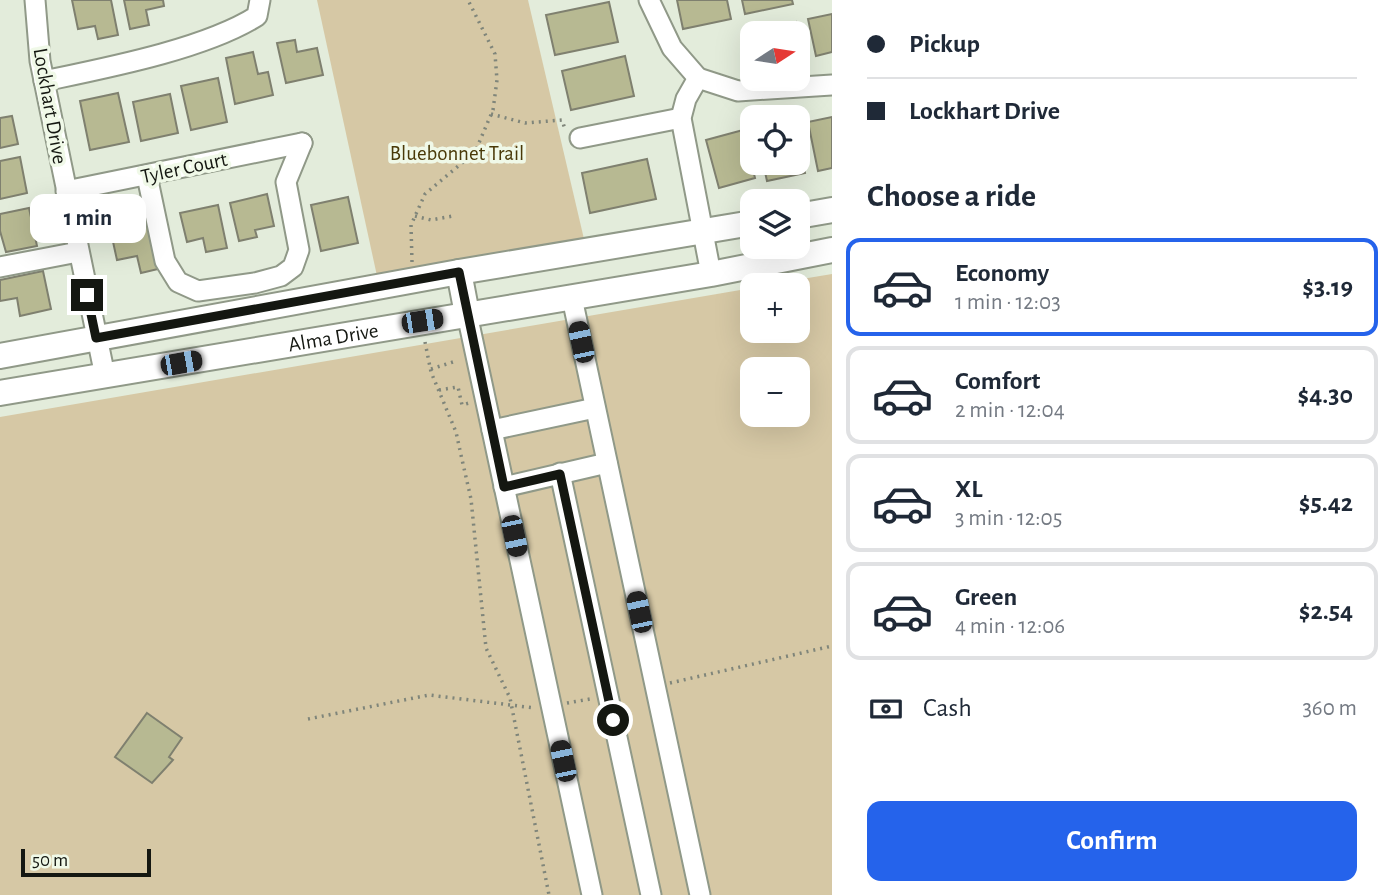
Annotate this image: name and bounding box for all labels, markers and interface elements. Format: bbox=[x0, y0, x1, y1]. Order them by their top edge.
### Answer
north arrow bbox=[740, 21, 810, 91]
map controls bbox=[740, 21, 810, 427]
text: Pickup bbox=[909, 31, 980, 57]
street label: Lockhart Drive bbox=[29, 46, 71, 166]
text: Lockhart Drive bbox=[909, 98, 1060, 124]
button: locate bbox=[740, 105, 810, 175]
park label: Bluebonnet Trail bbox=[390, 143, 524, 164]
street label: Tyler Court bbox=[139, 149, 229, 187]
text: Choose a ride bbox=[867, 180, 1036, 212]
button: layers bbox=[740, 189, 810, 259]
callout: 1 min bbox=[29, 194, 145, 243]
text: 1 min bbox=[64, 207, 112, 230]
icon: car bbox=[871, 256, 934, 319]
text: Economy bbox=[955, 260, 1049, 286]
button: + bbox=[740, 273, 810, 343]
text: $3.19 bbox=[1302, 274, 1353, 300]
route end bbox=[71, 279, 103, 311]
text: 1 min · 12:03 bbox=[955, 291, 1061, 314]
car bbox=[400, 307, 445, 335]
street label: Alma Drive bbox=[287, 319, 380, 355]
car bbox=[567, 319, 596, 365]
car bbox=[159, 349, 204, 377]
button: − bbox=[740, 357, 810, 427]
icon: car bbox=[871, 364, 934, 427]
text: Comfort bbox=[955, 368, 1040, 394]
text: $4.30 bbox=[1298, 382, 1353, 408]
text: 2 min · 12:04 bbox=[955, 399, 1065, 422]
icon: car bbox=[871, 472, 934, 535]
text: XL bbox=[955, 476, 982, 502]
text: $5.42 bbox=[1299, 490, 1353, 516]
text: 3 min · 12:05 bbox=[955, 507, 1062, 530]
car bbox=[500, 513, 529, 559]
icon: car bbox=[871, 580, 934, 643]
text: Green bbox=[955, 584, 1017, 610]
car bbox=[625, 589, 654, 635]
text: $2.54 bbox=[1299, 598, 1353, 624]
text: 4 min · 12:06 bbox=[955, 615, 1065, 638]
icon: cash bbox=[867, 690, 905, 728]
text: Cash bbox=[923, 695, 972, 721]
text: 360 m bbox=[1302, 697, 1357, 720]
route start bbox=[597, 704, 629, 736]
car bbox=[549, 738, 578, 784]
button: Confirm bbox=[867, 801, 1357, 881]
scale bar bbox=[21, 846, 150, 878]
text: 50 m bbox=[32, 851, 68, 870]

